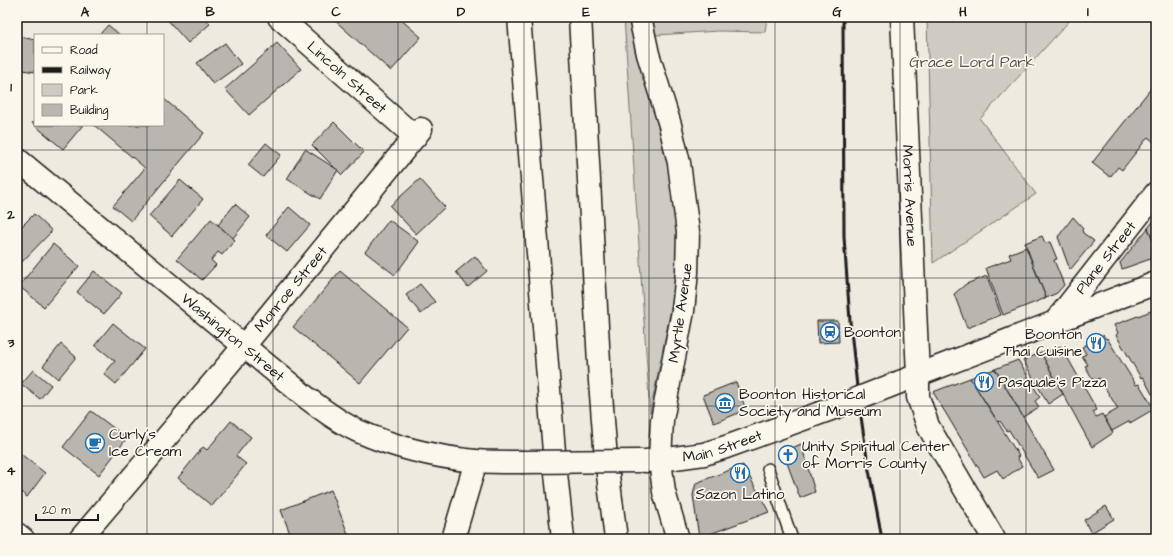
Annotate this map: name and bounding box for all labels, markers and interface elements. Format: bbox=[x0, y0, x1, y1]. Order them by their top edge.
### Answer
text: A bbox=[81, 3, 90, 21]
text: B bbox=[205, 3, 215, 21]
text: C bbox=[331, 3, 341, 21]
text: D bbox=[457, 3, 466, 21]
text: E bbox=[582, 3, 590, 21]
text: F bbox=[707, 3, 717, 21]
text: G bbox=[832, 3, 842, 21]
text: H bbox=[959, 3, 967, 21]
text: I bbox=[1087, 3, 1089, 21]
legend bbox=[34, 34, 164, 126]
street label: Lincoln Street bbox=[302, 37, 391, 119]
text: Road bbox=[70, 42, 98, 59]
park label: Grace Lord Park bbox=[909, 52, 1035, 73]
text: Railway bbox=[70, 62, 111, 80]
text: 1 bbox=[10, 78, 12, 96]
text: Park bbox=[70, 82, 98, 99]
text: Building bbox=[70, 102, 108, 120]
street label: Morris Avenue bbox=[897, 144, 922, 247]
text: 2 bbox=[6, 206, 15, 224]
street label: Plane Street bbox=[1071, 217, 1141, 299]
street label: Monroe Street bbox=[249, 242, 332, 337]
street label: Myrtle Avenue bbox=[663, 262, 699, 364]
street label: Washington Street bbox=[176, 288, 289, 386]
station icon: Boonton bbox=[819, 321, 841, 343]
place label: Boonton bbox=[844, 322, 902, 343]
place label: Boonton Thai Cuisine bbox=[1003, 324, 1082, 362]
restaurant icon: Boonton Thai Cuisine bbox=[1085, 332, 1107, 354]
text: 3 bbox=[7, 334, 15, 352]
restaurant icon: Pasquale’s Pizza bbox=[973, 371, 995, 393]
place label: Pasquale’s Pizza bbox=[998, 372, 1107, 393]
place label: Boonton Historical Society and Museum bbox=[739, 384, 881, 423]
museum icon: Boonton Historical Society and Museum bbox=[714, 392, 736, 414]
place label: Curly's Ice Cream bbox=[109, 424, 182, 462]
street label: Main Street bbox=[681, 425, 765, 468]
cafe icon: Curly's Ice Cream bbox=[84, 432, 106, 454]
place label: Unity Spiritual Center of Morris County bbox=[802, 436, 950, 475]
church icon: Unity Spiritual Center of Morris County bbox=[777, 444, 799, 466]
text: 4 bbox=[7, 462, 16, 480]
restaurant icon: Sazon Latino bbox=[729, 462, 751, 484]
place label: Sazon Latino bbox=[696, 484, 785, 505]
scale bar bbox=[36, 496, 98, 522]
text: 20 m bbox=[42, 502, 71, 519]

